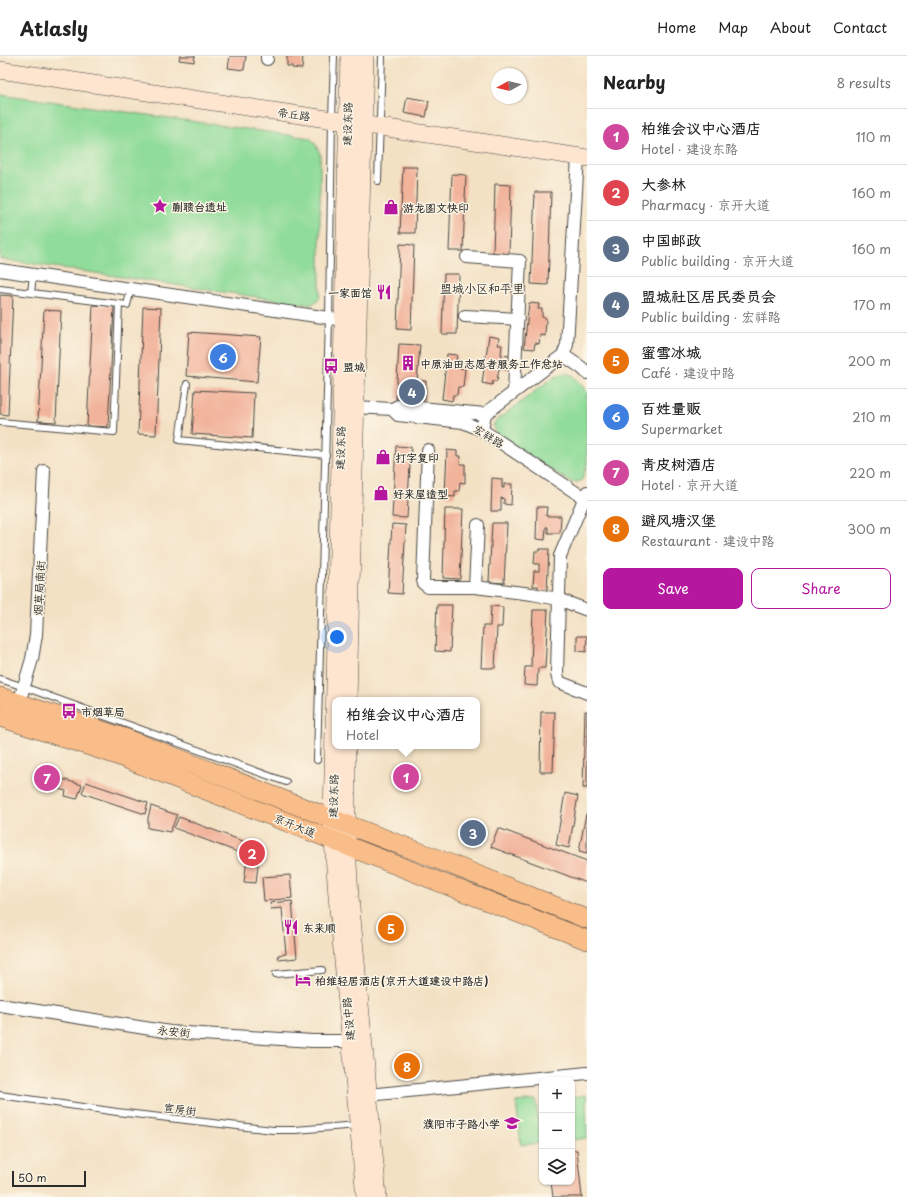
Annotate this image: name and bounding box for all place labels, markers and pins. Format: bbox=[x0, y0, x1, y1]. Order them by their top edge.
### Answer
place icon: 蒯聩台遗址 bbox=[151, 197, 169, 215]
place label: 蒯聩台遗址 bbox=[172, 198, 227, 215]
shop icon: 游龙图文快印 bbox=[382, 198, 400, 216]
place label: 游龙图文快印 bbox=[403, 199, 469, 216]
restaurant icon: 一家面馆 bbox=[375, 283, 393, 301]
place label: 一家面馆 bbox=[328, 284, 372, 301]
pin: 6 bbox=[210, 342, 236, 372]
building icon: 中原油田志愿者服务工作总站 bbox=[399, 354, 417, 372]
place label: 中原油田志愿者服务工作总站 bbox=[420, 355, 563, 372]
bus stop icon: 盟城 bbox=[322, 357, 340, 375]
place label: 盟城 bbox=[343, 358, 365, 375]
pin: 4 bbox=[399, 377, 425, 407]
shop icon: 打字复印 bbox=[374, 448, 392, 466]
place label: 打字复印 bbox=[395, 449, 439, 466]
shop icon: 好来屋造型 bbox=[372, 484, 390, 502]
place label: 好来屋造型 bbox=[393, 485, 448, 502]
bus stop icon: 市烟草局 bbox=[60, 702, 78, 720]
place label: 市烟草局 bbox=[81, 703, 125, 720]
pin: 1 bbox=[393, 762, 419, 792]
pin: 7 bbox=[34, 763, 60, 793]
pin: 3 bbox=[460, 818, 486, 848]
pin: 2 bbox=[239, 838, 265, 868]
pin: 5 bbox=[378, 913, 404, 943]
restaurant icon: 东来顺 bbox=[282, 918, 300, 936]
place label: 东来顺 bbox=[303, 919, 336, 936]
hotel icon: 柏维轻居酒店(京开大道建设中路店) bbox=[294, 971, 312, 989]
place label: 柏维轻居酒店(京开大道建设中路店) bbox=[315, 972, 488, 989]
pin: 8 bbox=[394, 1051, 420, 1081]
school or university icon: 濮阳市子路小学 bbox=[503, 1114, 521, 1132]
place label: 濮阳市子路小学 bbox=[423, 1115, 500, 1132]

